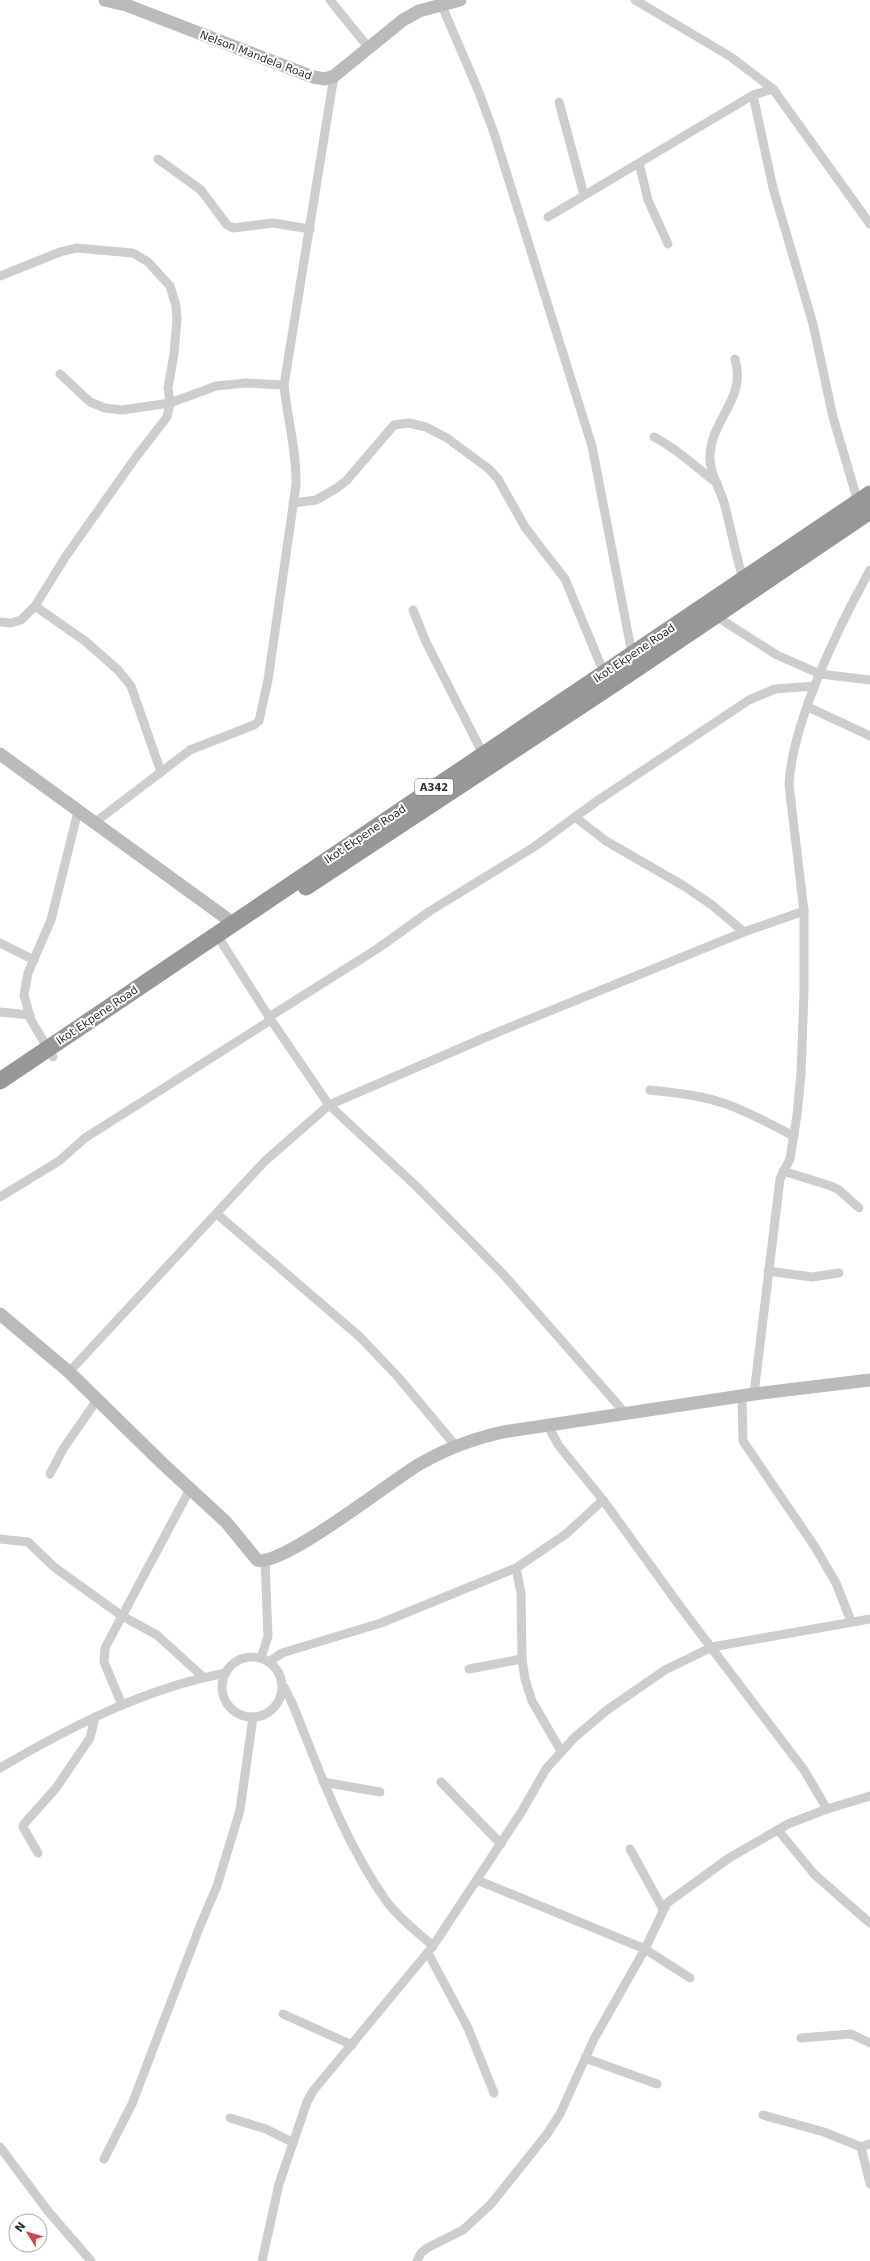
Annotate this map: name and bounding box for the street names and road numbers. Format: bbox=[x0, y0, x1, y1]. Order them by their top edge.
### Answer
street label: Nelson Mandela Road bbox=[198, 28, 314, 83]
street label: Ikot Ekpene Road bbox=[591, 621, 678, 686]
road number: A342 bbox=[415, 779, 453, 795]
street label: Ikot Ekpene Road bbox=[322, 802, 409, 867]
street label: Ikot Ekpene Road bbox=[54, 983, 141, 1048]

